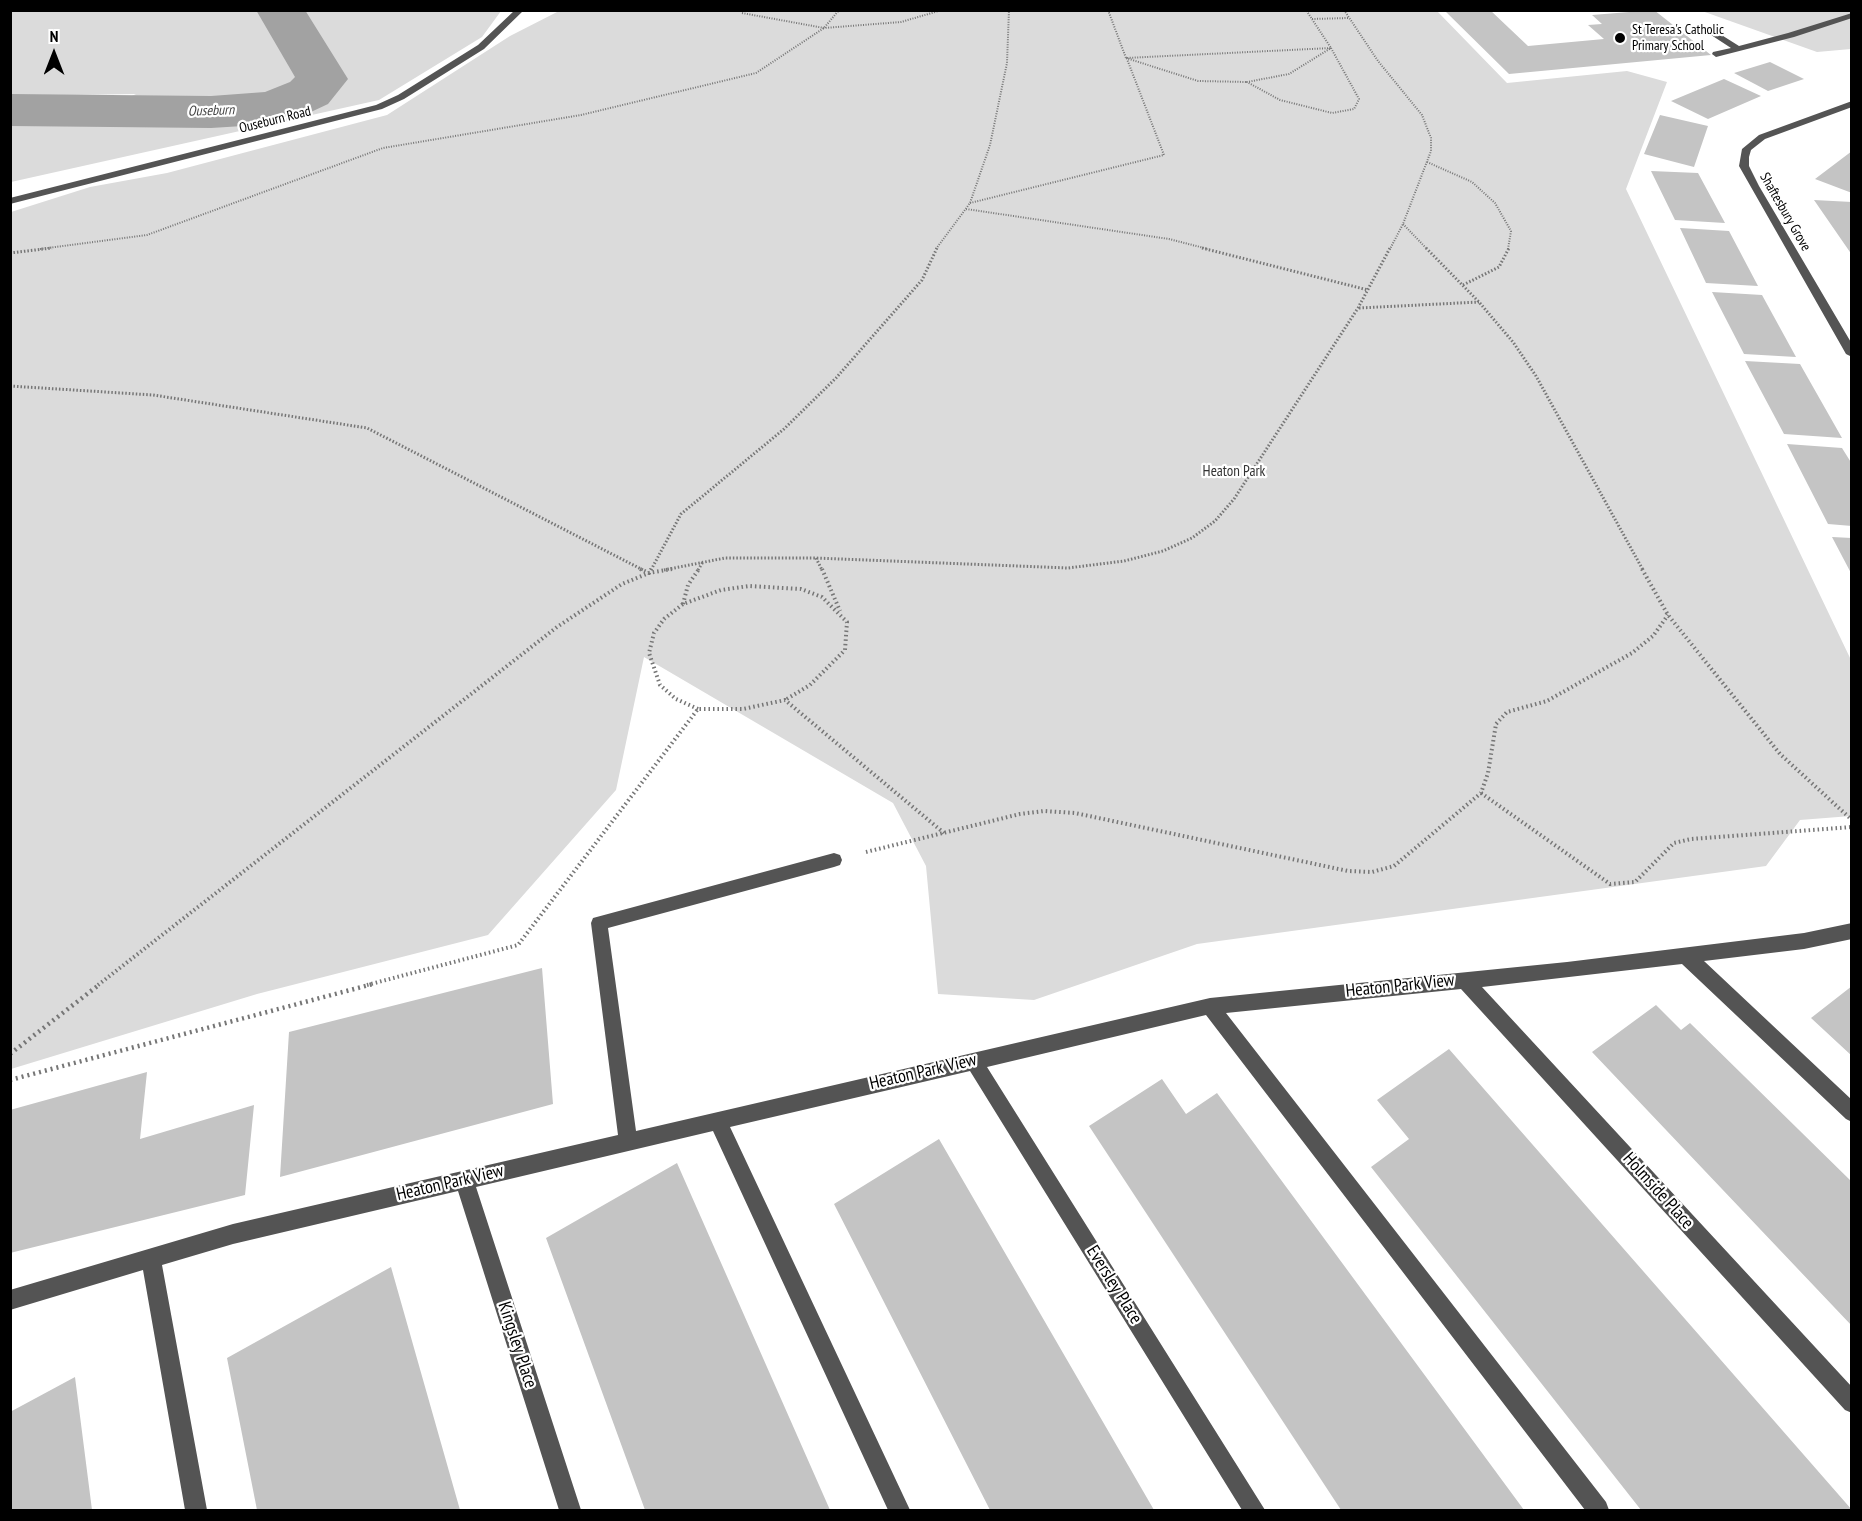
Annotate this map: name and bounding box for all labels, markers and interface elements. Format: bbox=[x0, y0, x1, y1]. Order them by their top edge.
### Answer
place label: St Teresa's Catholic Primary School bbox=[1632, 22, 1724, 54]
north arrow bbox=[24, 24, 84, 84]
text: N bbox=[50, 26, 58, 46]
marker: St Teresa's Catholic Primary School bbox=[1613, 31, 1627, 45]
water label: Ouseburn bbox=[188, 102, 234, 120]
street label: Ouseburn Road bbox=[237, 103, 313, 137]
street label: Shaftesbury Grove bbox=[1756, 170, 1814, 254]
park label: Heaton Park bbox=[1203, 463, 1265, 481]
street label: Heaton Park View bbox=[1345, 970, 1455, 1002]
street label: Heaton Park View bbox=[867, 1049, 979, 1095]
street label: Holmside Place bbox=[1618, 1148, 1698, 1234]
street label: Heaton Park View bbox=[394, 1160, 506, 1206]
street label: Eversley Place bbox=[1081, 1242, 1147, 1328]
street label: Kingsley Place bbox=[493, 1299, 541, 1391]

